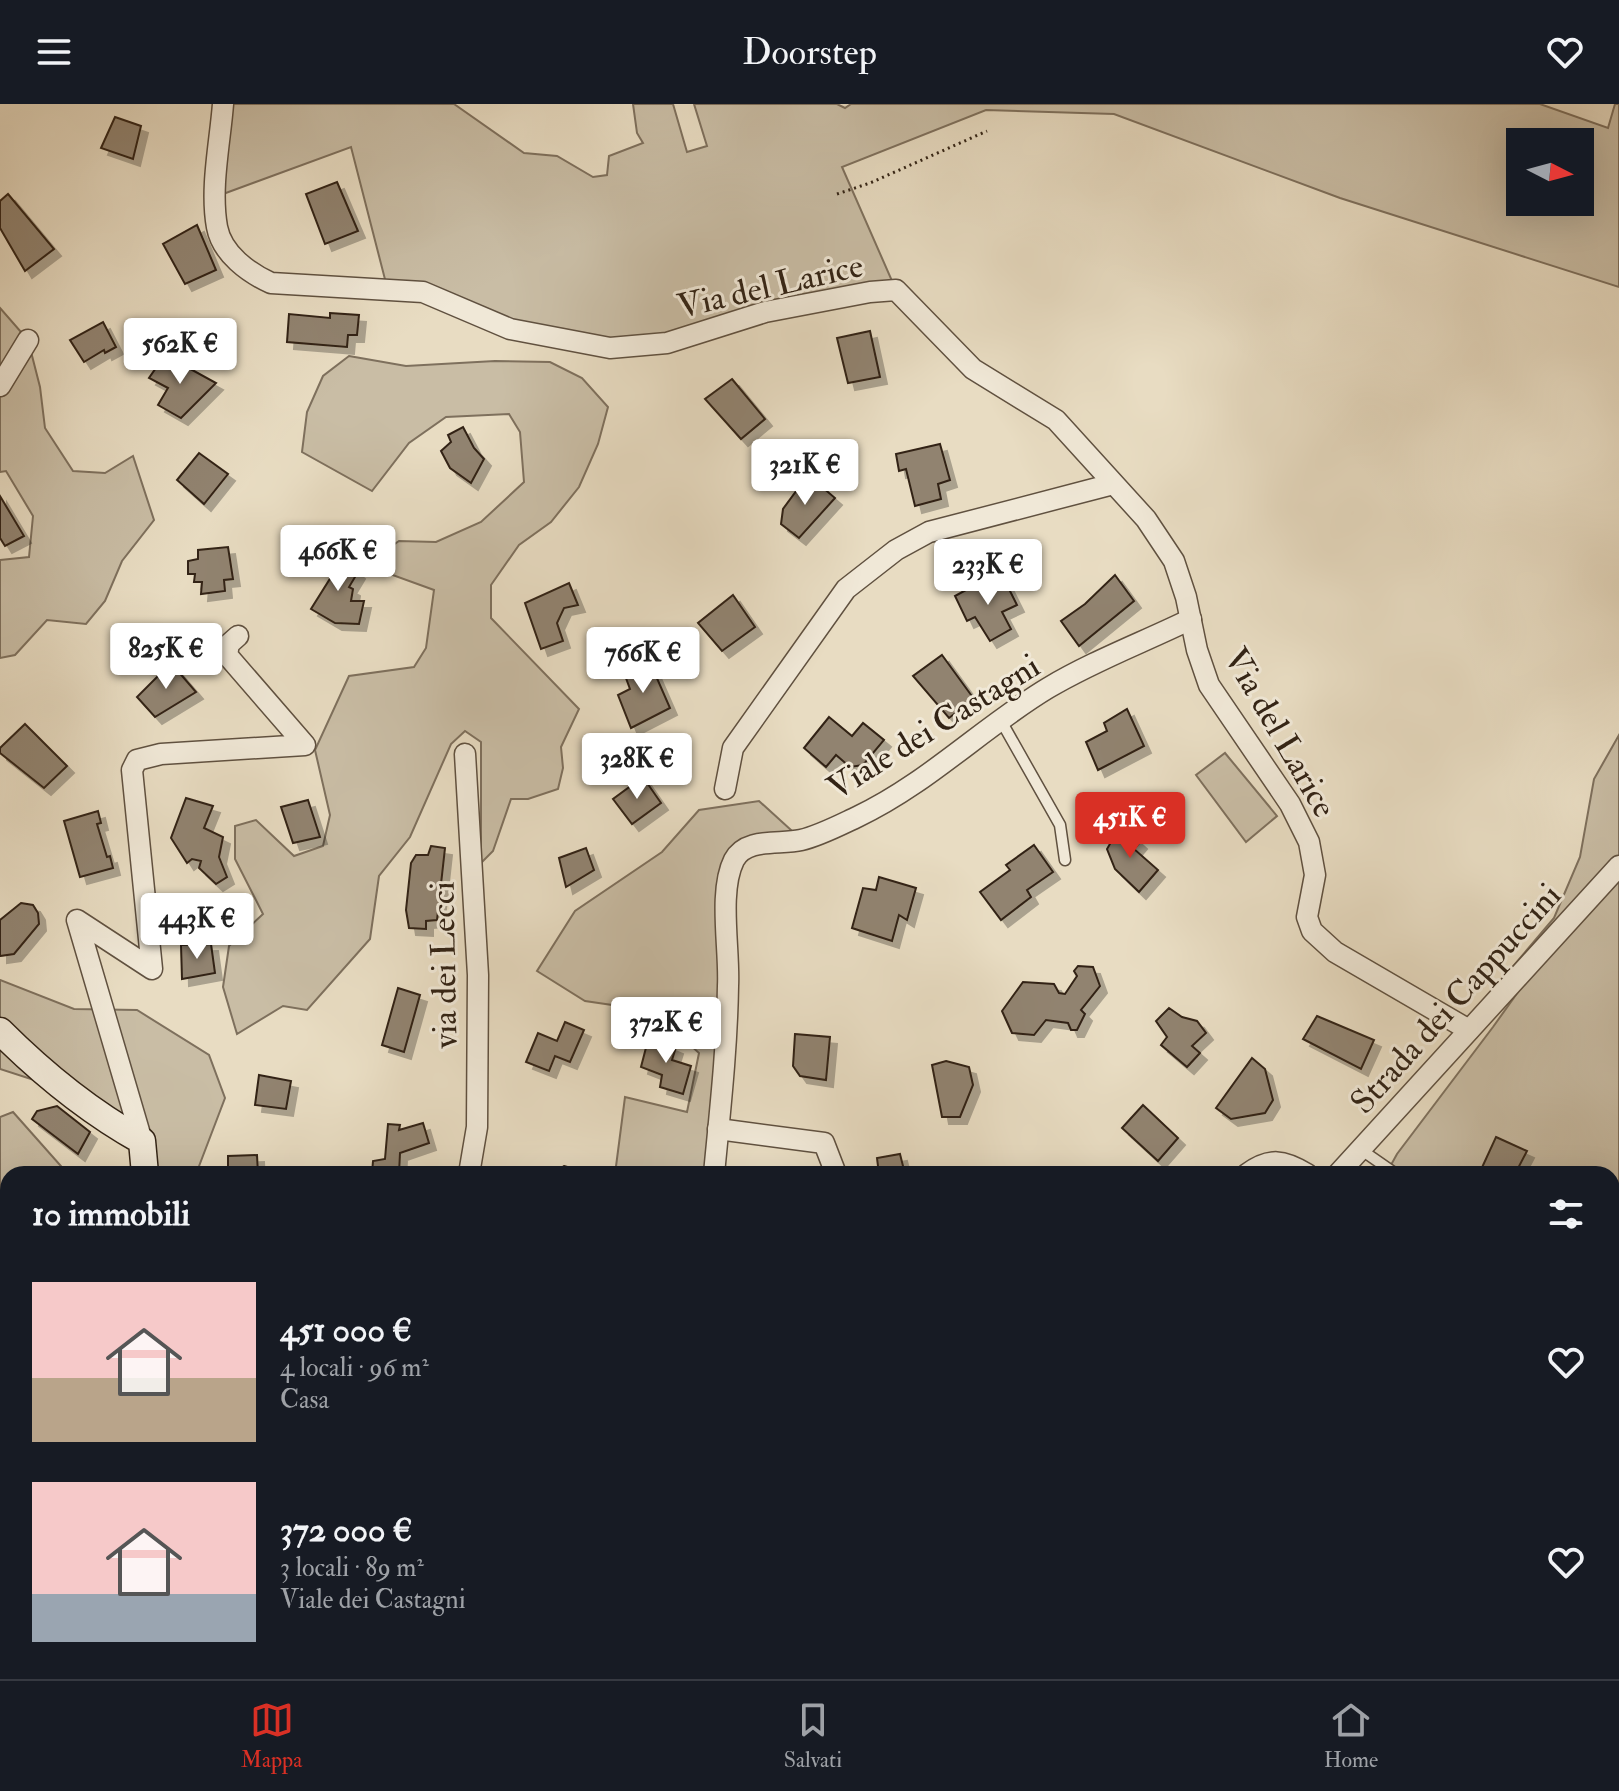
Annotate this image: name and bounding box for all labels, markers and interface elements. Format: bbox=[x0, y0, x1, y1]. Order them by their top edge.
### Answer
icon: menu bbox=[32, 30, 76, 74]
text: Doorstep bbox=[742, 30, 877, 75]
icon: heart bbox=[1543, 30, 1587, 74]
north arrow bbox=[1506, 128, 1594, 216]
map controls bbox=[1506, 128, 1594, 216]
street label: Via del Larice bbox=[673, 244, 867, 329]
pin: 562K € bbox=[115, 318, 245, 386]
text: 562K € bbox=[142, 328, 218, 360]
pin: 321K € bbox=[740, 439, 870, 507]
text: 321K € bbox=[769, 449, 841, 481]
pin: 466K € bbox=[273, 525, 403, 593]
text: 466K € bbox=[298, 535, 378, 567]
pin: 233K € bbox=[923, 539, 1053, 607]
text: 233K € bbox=[952, 549, 1024, 581]
pin: 825K € bbox=[101, 623, 231, 691]
pin: 766K € bbox=[578, 627, 708, 695]
text: 825K € bbox=[128, 633, 204, 665]
text: 766K € bbox=[605, 637, 682, 669]
street label: Via del Larice bbox=[1214, 640, 1346, 825]
street label: Viale dei Castagni bbox=[819, 645, 1048, 810]
pin: 328K € bbox=[572, 733, 702, 801]
text: 328K € bbox=[600, 743, 674, 775]
pin: 451K € bbox=[1065, 792, 1195, 860]
text: 451K € bbox=[1093, 802, 1167, 834]
street label: Strada dei Cappuccini bbox=[1341, 875, 1571, 1123]
street label: via dei Lecci bbox=[422, 881, 467, 1050]
pin: 443K € bbox=[132, 893, 262, 961]
text: 443K € bbox=[159, 903, 235, 935]
pin: 372K € bbox=[601, 997, 731, 1065]
text: 372K € bbox=[629, 1007, 703, 1039]
icon: filters bbox=[1544, 1192, 1588, 1236]
text: 10 immobili bbox=[32, 1193, 190, 1236]
text: 451 000 € bbox=[280, 1309, 412, 1352]
icon: home bbox=[96, 1314, 192, 1410]
icon: heart bbox=[1544, 1340, 1588, 1384]
text: 4 locali · 96 m² bbox=[280, 1352, 429, 1384]
text: Casa bbox=[280, 1384, 329, 1416]
text: 372 000 € bbox=[280, 1509, 412, 1552]
icon: home bbox=[96, 1514, 192, 1610]
icon: heart bbox=[1544, 1540, 1588, 1584]
text: 3 locali · 89 m² bbox=[280, 1552, 424, 1584]
text: Viale dei Castagni bbox=[280, 1584, 466, 1616]
tab: Mappa bbox=[241, 1698, 302, 1774]
tab: Salvati bbox=[784, 1698, 842, 1774]
tab: Home bbox=[1324, 1698, 1378, 1774]

